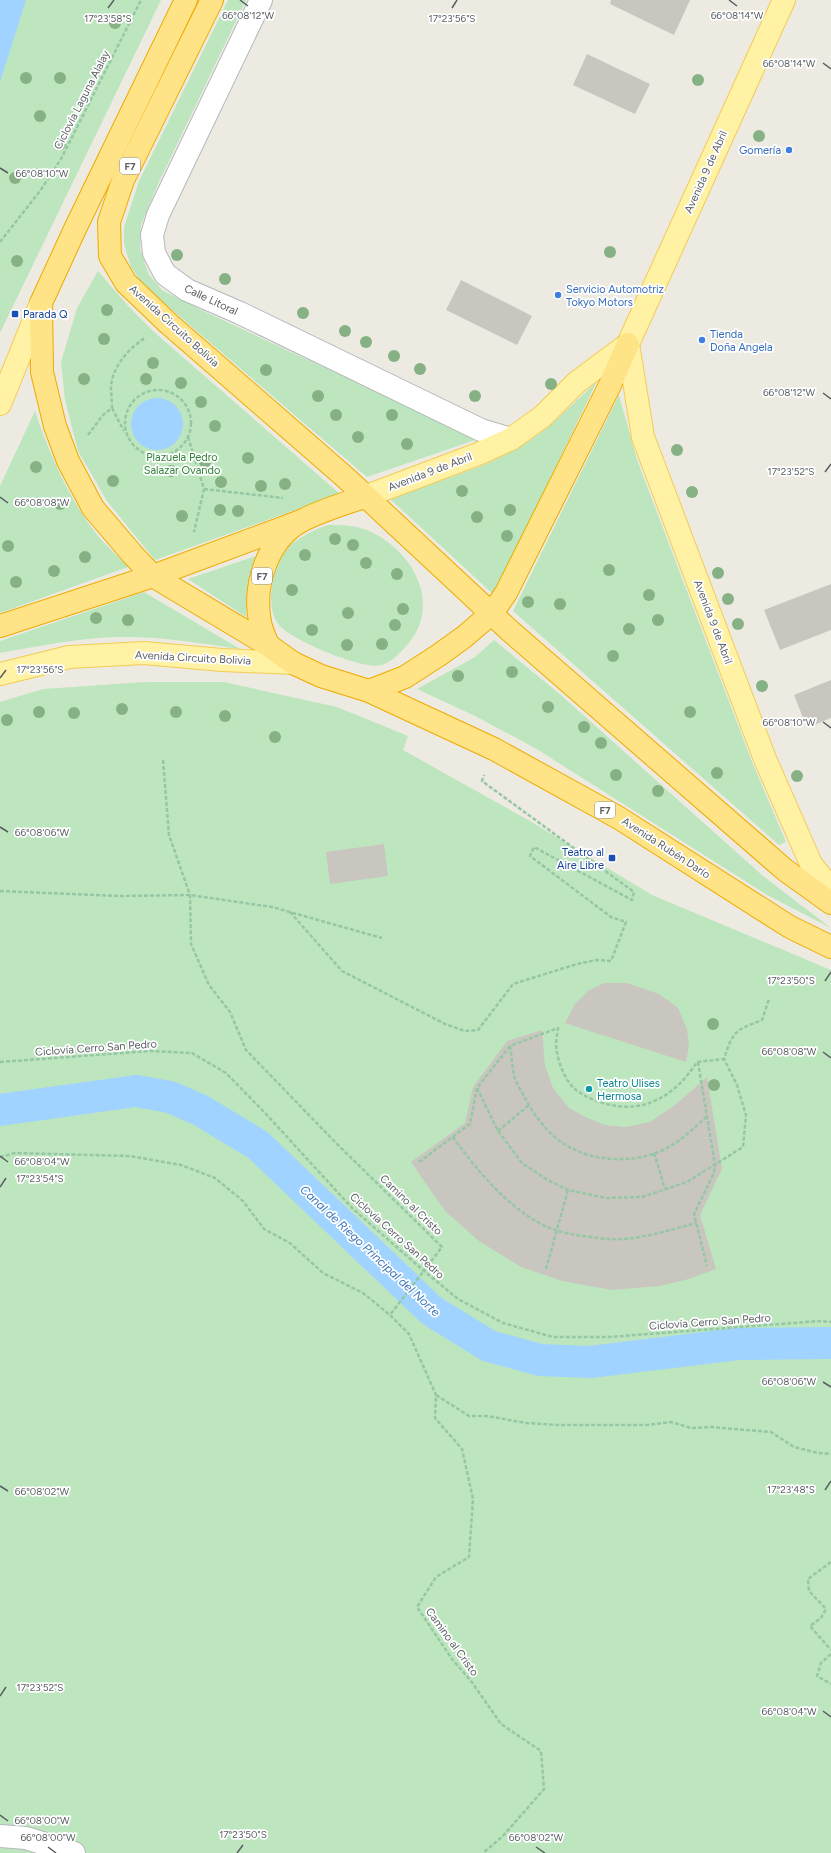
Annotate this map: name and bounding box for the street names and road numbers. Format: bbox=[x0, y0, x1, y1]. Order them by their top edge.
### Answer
street label: Ciclovía Laguna Alalay bbox=[51, 48, 113, 152]
street label: Avenida 9 de Abril bbox=[682, 129, 730, 215]
road number: F7 bbox=[120, 158, 140, 174]
street label: Avenida Circuito Bolivia bbox=[126, 282, 222, 370]
street label: Calle Litoral bbox=[182, 282, 240, 318]
street label: Avenida 9 de Abril bbox=[386, 450, 474, 494]
road number: F7 bbox=[252, 568, 272, 584]
street label: Avenida 9 de Abril bbox=[691, 578, 735, 666]
street label: Avenida Circuito Bolivia bbox=[135, 648, 251, 668]
road number: F7 bbox=[595, 802, 615, 818]
street label: Avenida Rubén Darío bbox=[619, 815, 713, 881]
street label: Ciclovía Cerro San Pedro bbox=[35, 1037, 157, 1059]
street label: Camino al Cristo bbox=[377, 1172, 445, 1238]
street label: Ciclovía Cerro San Pedro bbox=[347, 1190, 447, 1282]
street label: Ciclovía Cerro San Pedro bbox=[649, 1311, 771, 1333]
street label: Camino al Cristo bbox=[423, 1605, 481, 1679]

